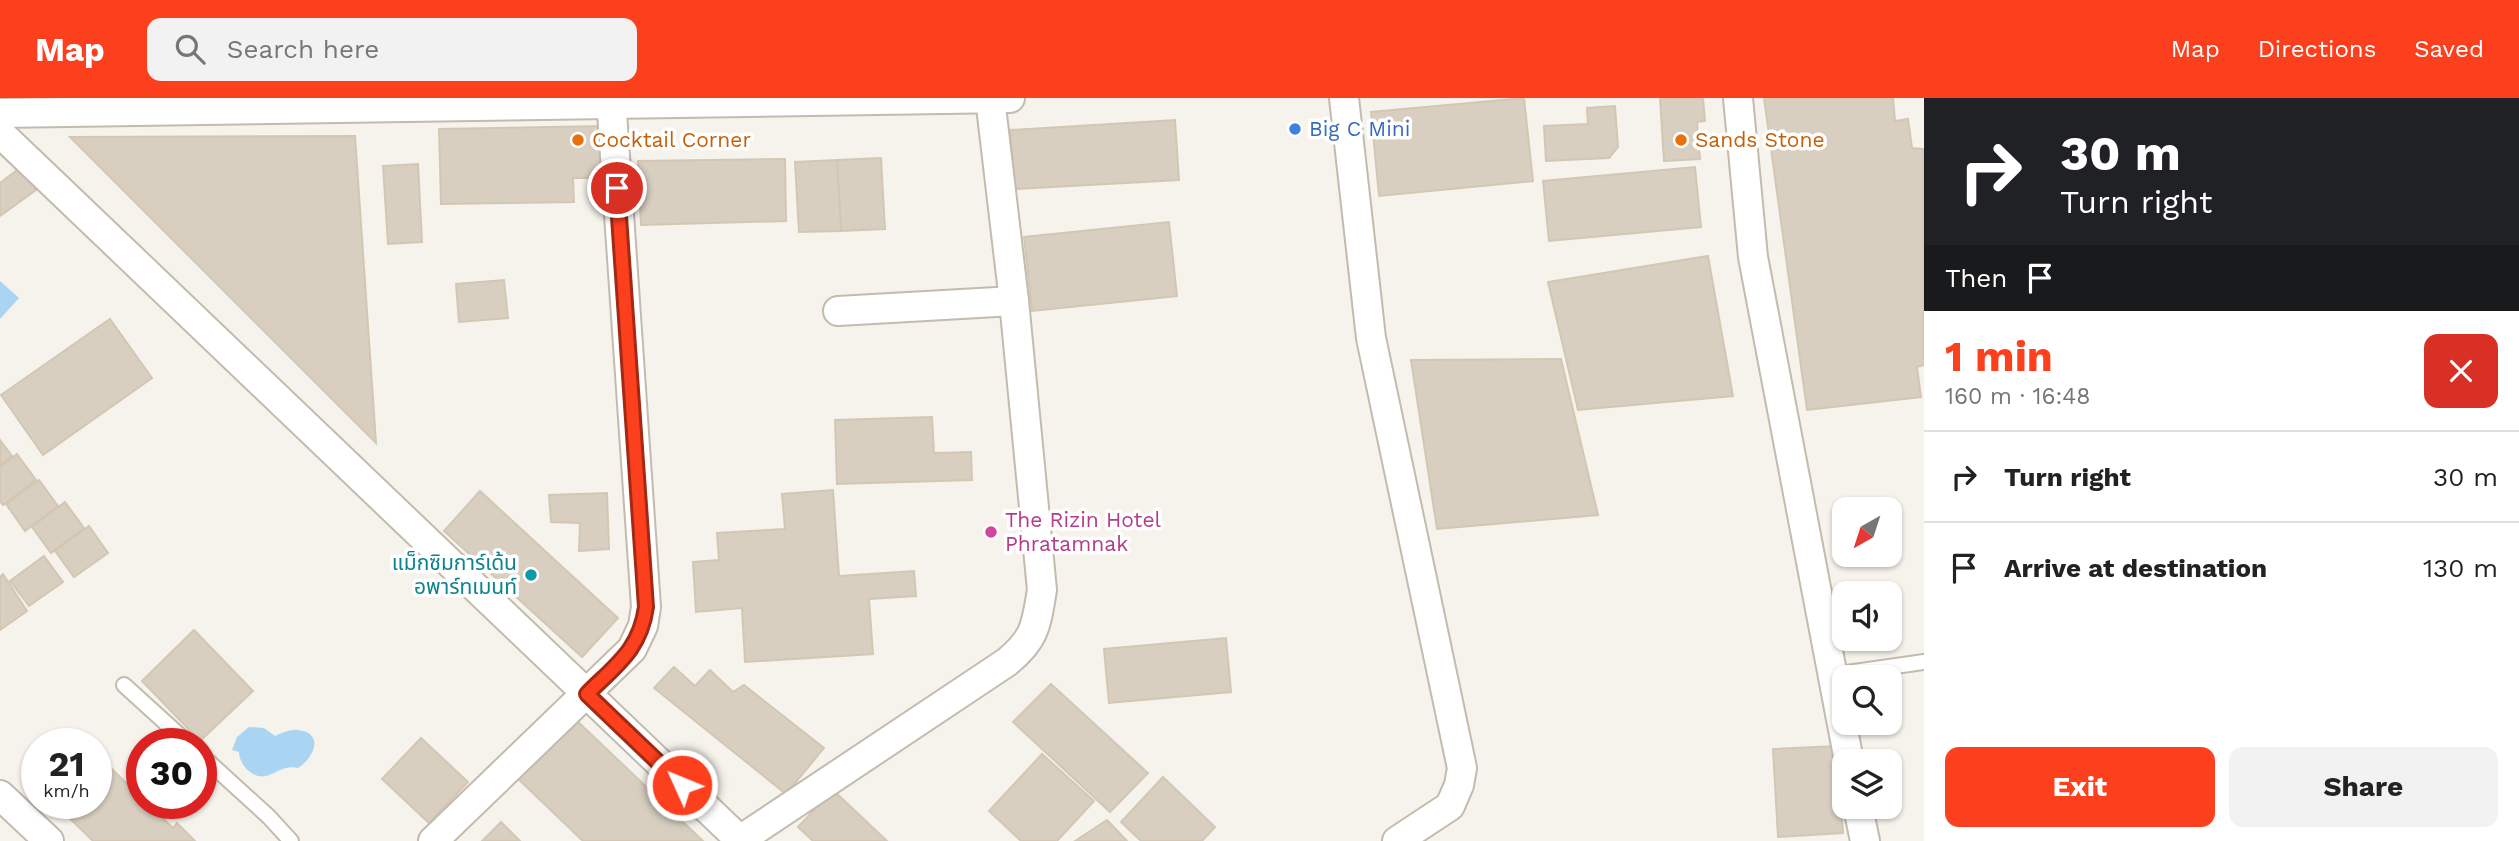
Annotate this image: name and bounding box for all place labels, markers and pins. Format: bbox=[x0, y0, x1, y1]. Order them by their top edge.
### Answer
place label: Big C Mini bbox=[1309, 116, 1410, 141]
marker: Big C Mini bbox=[1287, 121, 1303, 137]
place label: Cocktail Corner bbox=[592, 127, 751, 152]
place label: Sands Stone bbox=[1695, 127, 1825, 152]
marker: Cocktail Corner bbox=[570, 132, 586, 148]
marker: Sands Stone bbox=[1673, 132, 1689, 148]
pin bbox=[587, 158, 647, 218]
place label: The Rizin Hotel Phratamnak bbox=[1005, 507, 1162, 556]
marker: The Rizin Hotel Phratamnak bbox=[983, 524, 999, 540]
place label: แม็กซิมการ์เด้น อพาร์ทเมนท์ bbox=[392, 550, 517, 599]
marker: แม็กซิมการ์เด้น อพาร์ทเมนท์ bbox=[523, 567, 539, 583]

